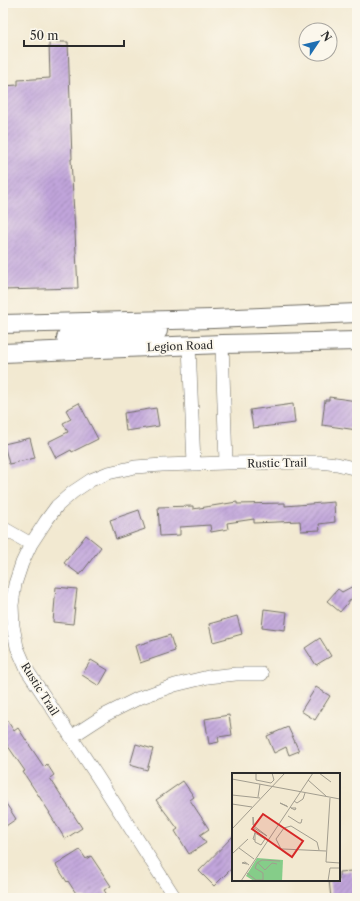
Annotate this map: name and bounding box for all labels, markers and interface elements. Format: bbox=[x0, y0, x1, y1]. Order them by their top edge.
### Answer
scale bar bbox=[24, 22, 124, 48]
north arrow bbox=[298, 22, 338, 62]
text: 50 m bbox=[30, 28, 59, 43]
text: N bbox=[318, 28, 335, 45]
street label: Legion Road bbox=[147, 338, 214, 354]
street label: Rustic Trail bbox=[247, 455, 308, 471]
street label: Rustic Trail bbox=[18, 660, 62, 719]
inset map bbox=[232, 773, 340, 881]

